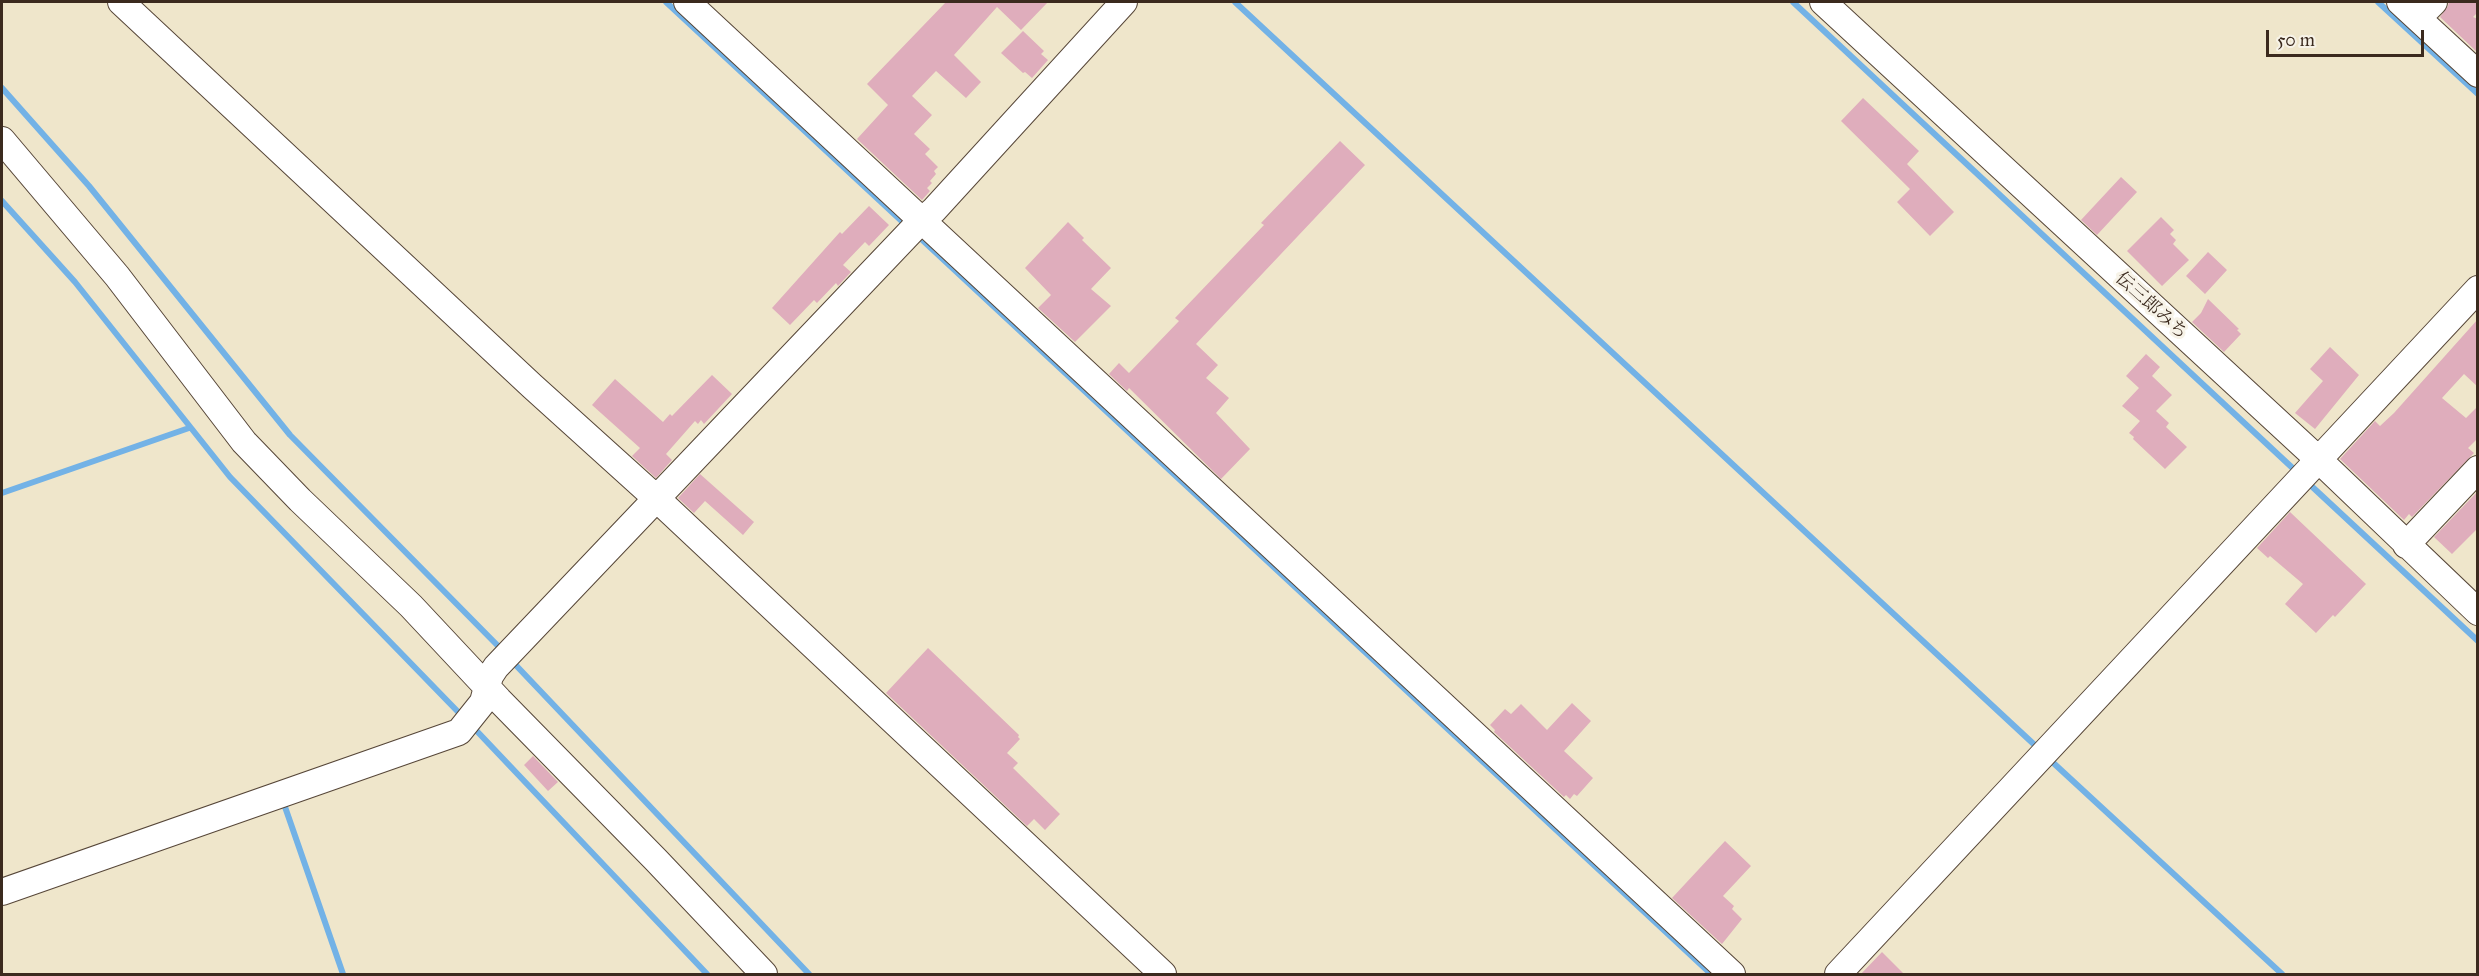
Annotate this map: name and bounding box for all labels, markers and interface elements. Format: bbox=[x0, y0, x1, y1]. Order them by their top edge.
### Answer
scale bar bbox=[2269, 18, 2426, 56]
text: 50 m bbox=[2277, 29, 2315, 51]
street label: 伝三郎みち bbox=[2110, 268, 2192, 344]

